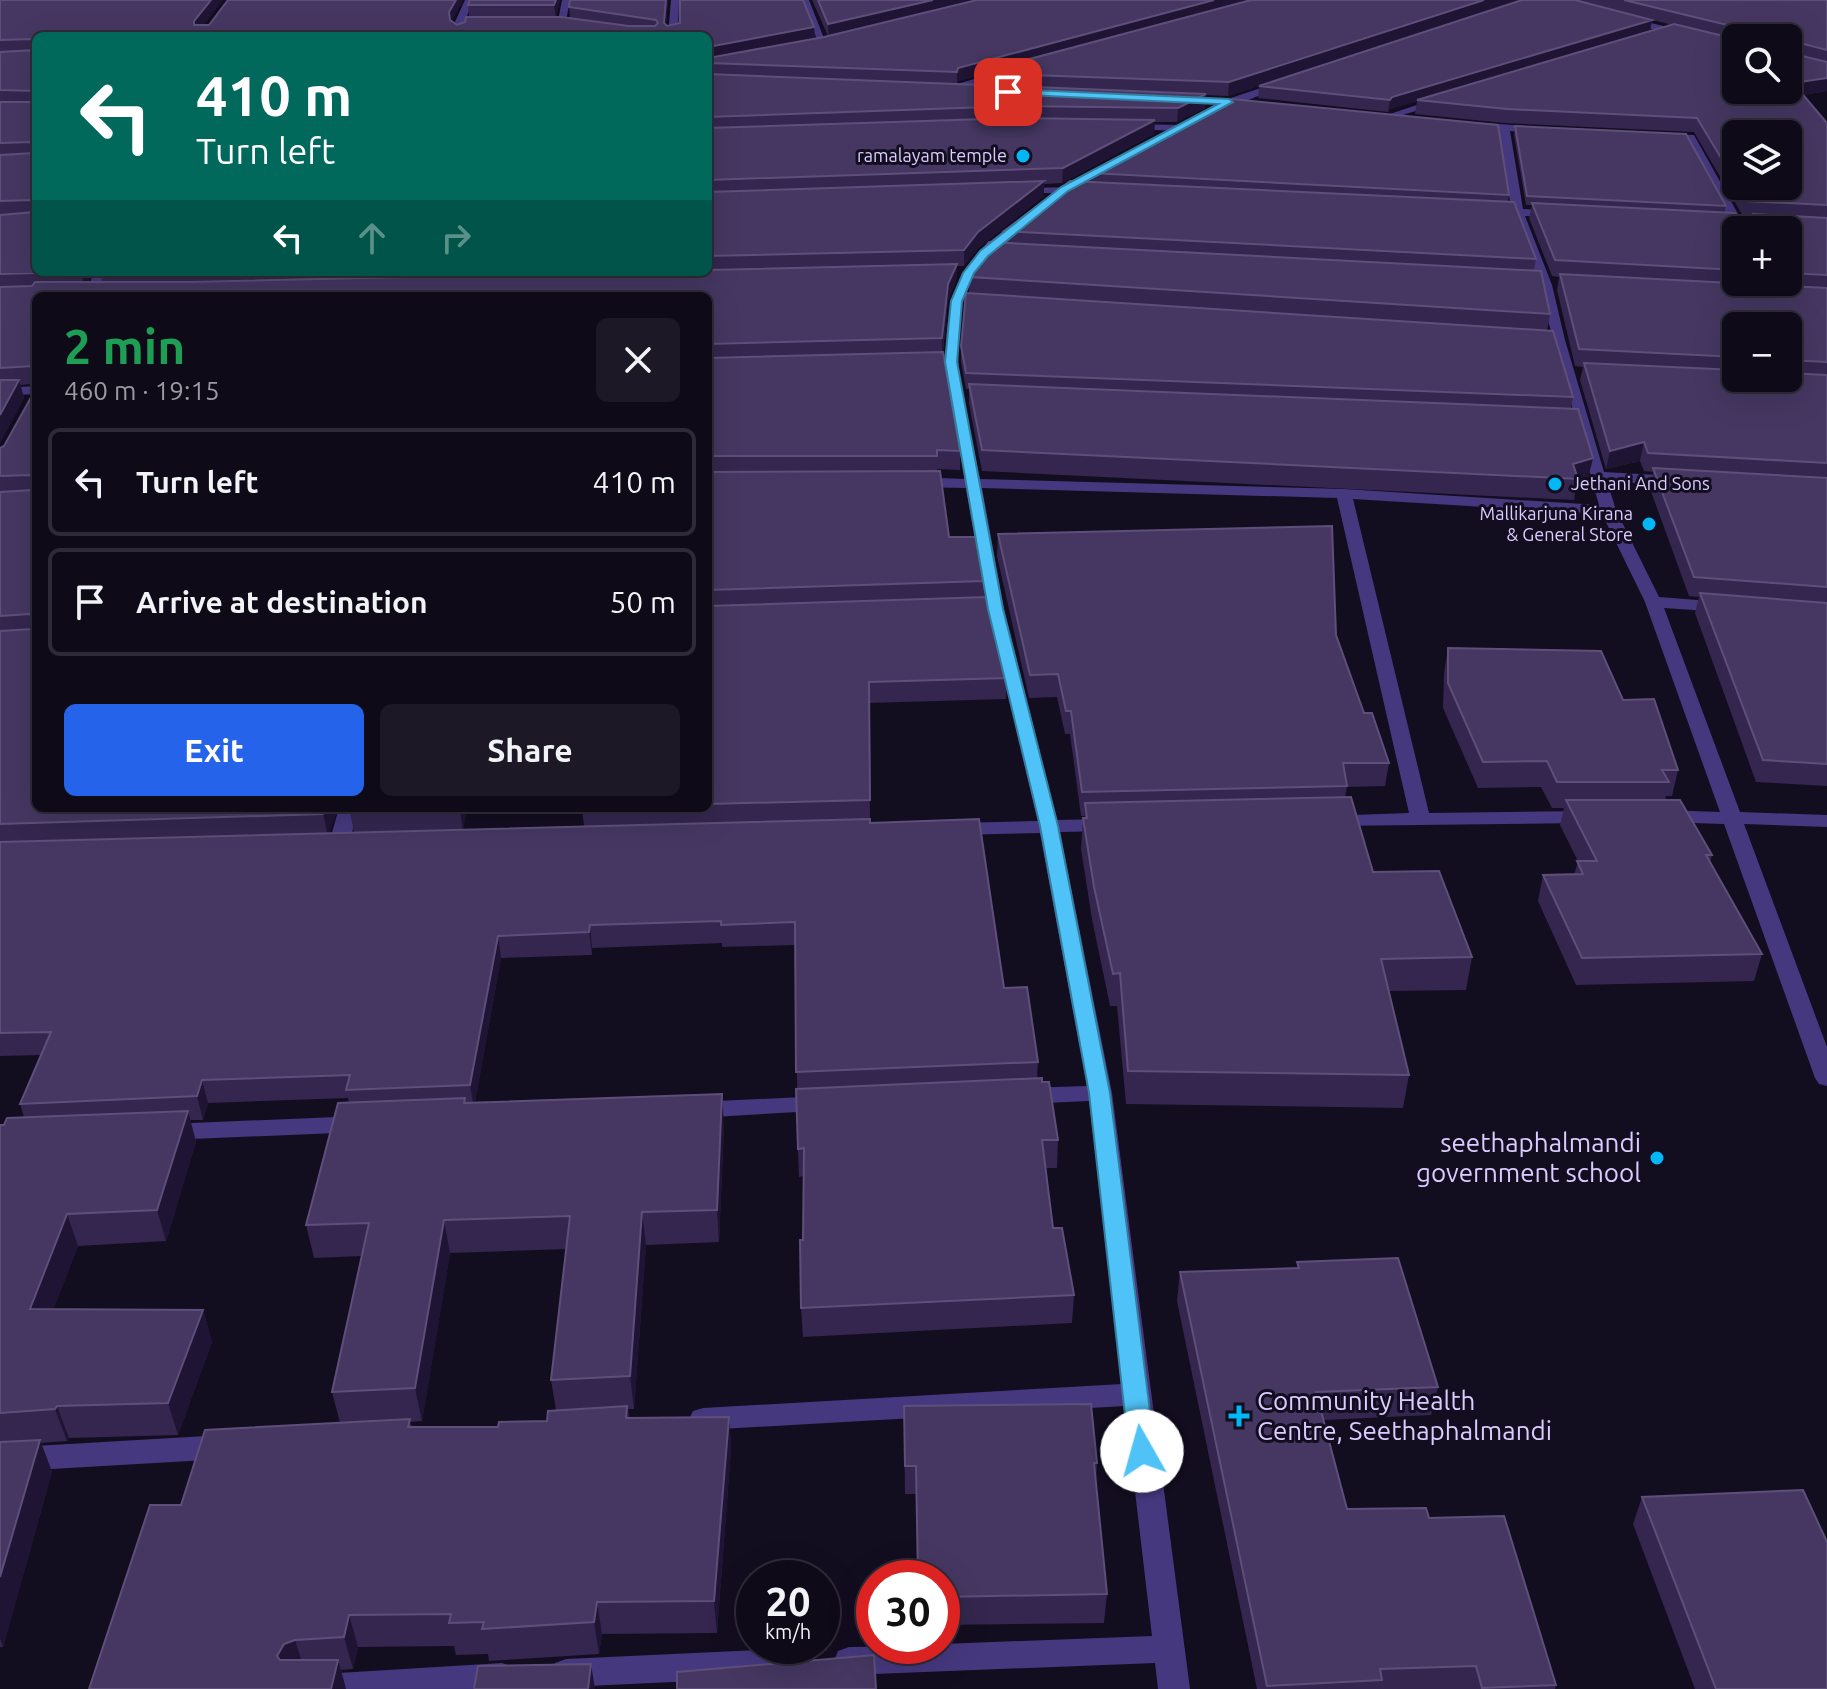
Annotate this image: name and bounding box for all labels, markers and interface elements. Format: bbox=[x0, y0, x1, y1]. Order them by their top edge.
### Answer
map controls bbox=[1722, 24, 1802, 392]
button: search bbox=[1722, 24, 1802, 104]
pin bbox=[974, 58, 1042, 126]
icon: left bbox=[64, 64, 168, 168]
text: 410 m bbox=[196, 64, 352, 127]
icon: arrive bbox=[986, 70, 1030, 114]
button: layers bbox=[1722, 120, 1802, 200]
text: Turn left bbox=[196, 130, 335, 171]
place label: ramalayam temple bbox=[857, 145, 1007, 165]
marker: ramalayam temple bbox=[1014, 147, 1032, 165]
icon: left bbox=[266, 216, 310, 260]
icon: ahead bbox=[350, 216, 394, 260]
icon: right bbox=[434, 216, 478, 260]
button: + bbox=[1722, 216, 1802, 296]
button: − bbox=[1722, 312, 1802, 392]
button: close bbox=[596, 318, 680, 402]
text: 2 min bbox=[64, 319, 185, 373]
text: 460 m · 19:15 bbox=[64, 376, 220, 405]
icon: left bbox=[68, 460, 112, 504]
text: Turn left bbox=[136, 465, 258, 499]
text: 410 m bbox=[592, 465, 676, 499]
place label: Jethani And Sons bbox=[1571, 473, 1710, 493]
marker: Jethani And Sons bbox=[1546, 475, 1564, 493]
place label: Mallikarjuna Kirana & General Store bbox=[1480, 503, 1633, 544]
marker: Mallikarjuna Kirana & General Store bbox=[1640, 515, 1658, 533]
icon: arrive bbox=[68, 580, 112, 624]
text: Arrive at destination bbox=[136, 585, 428, 619]
text: 50 m bbox=[609, 585, 676, 619]
button: Exit bbox=[64, 704, 364, 796]
button: Share bbox=[380, 704, 680, 796]
place label: seethaphalmandi government school bbox=[1416, 1128, 1641, 1187]
marker: seethaphalmandi government school bbox=[1648, 1149, 1666, 1167]
place label: Community Health Centre, Seethaphalmandi bbox=[1257, 1386, 1552, 1445]
marker: Community Health Centre, Seethaphalmandi bbox=[1228, 1405, 1250, 1427]
position arrow bbox=[1100, 1409, 1184, 1493]
speed limit sign: 30 bbox=[856, 1560, 960, 1664]
text: 20 bbox=[765, 1579, 811, 1624]
text: km/h bbox=[765, 1620, 811, 1643]

